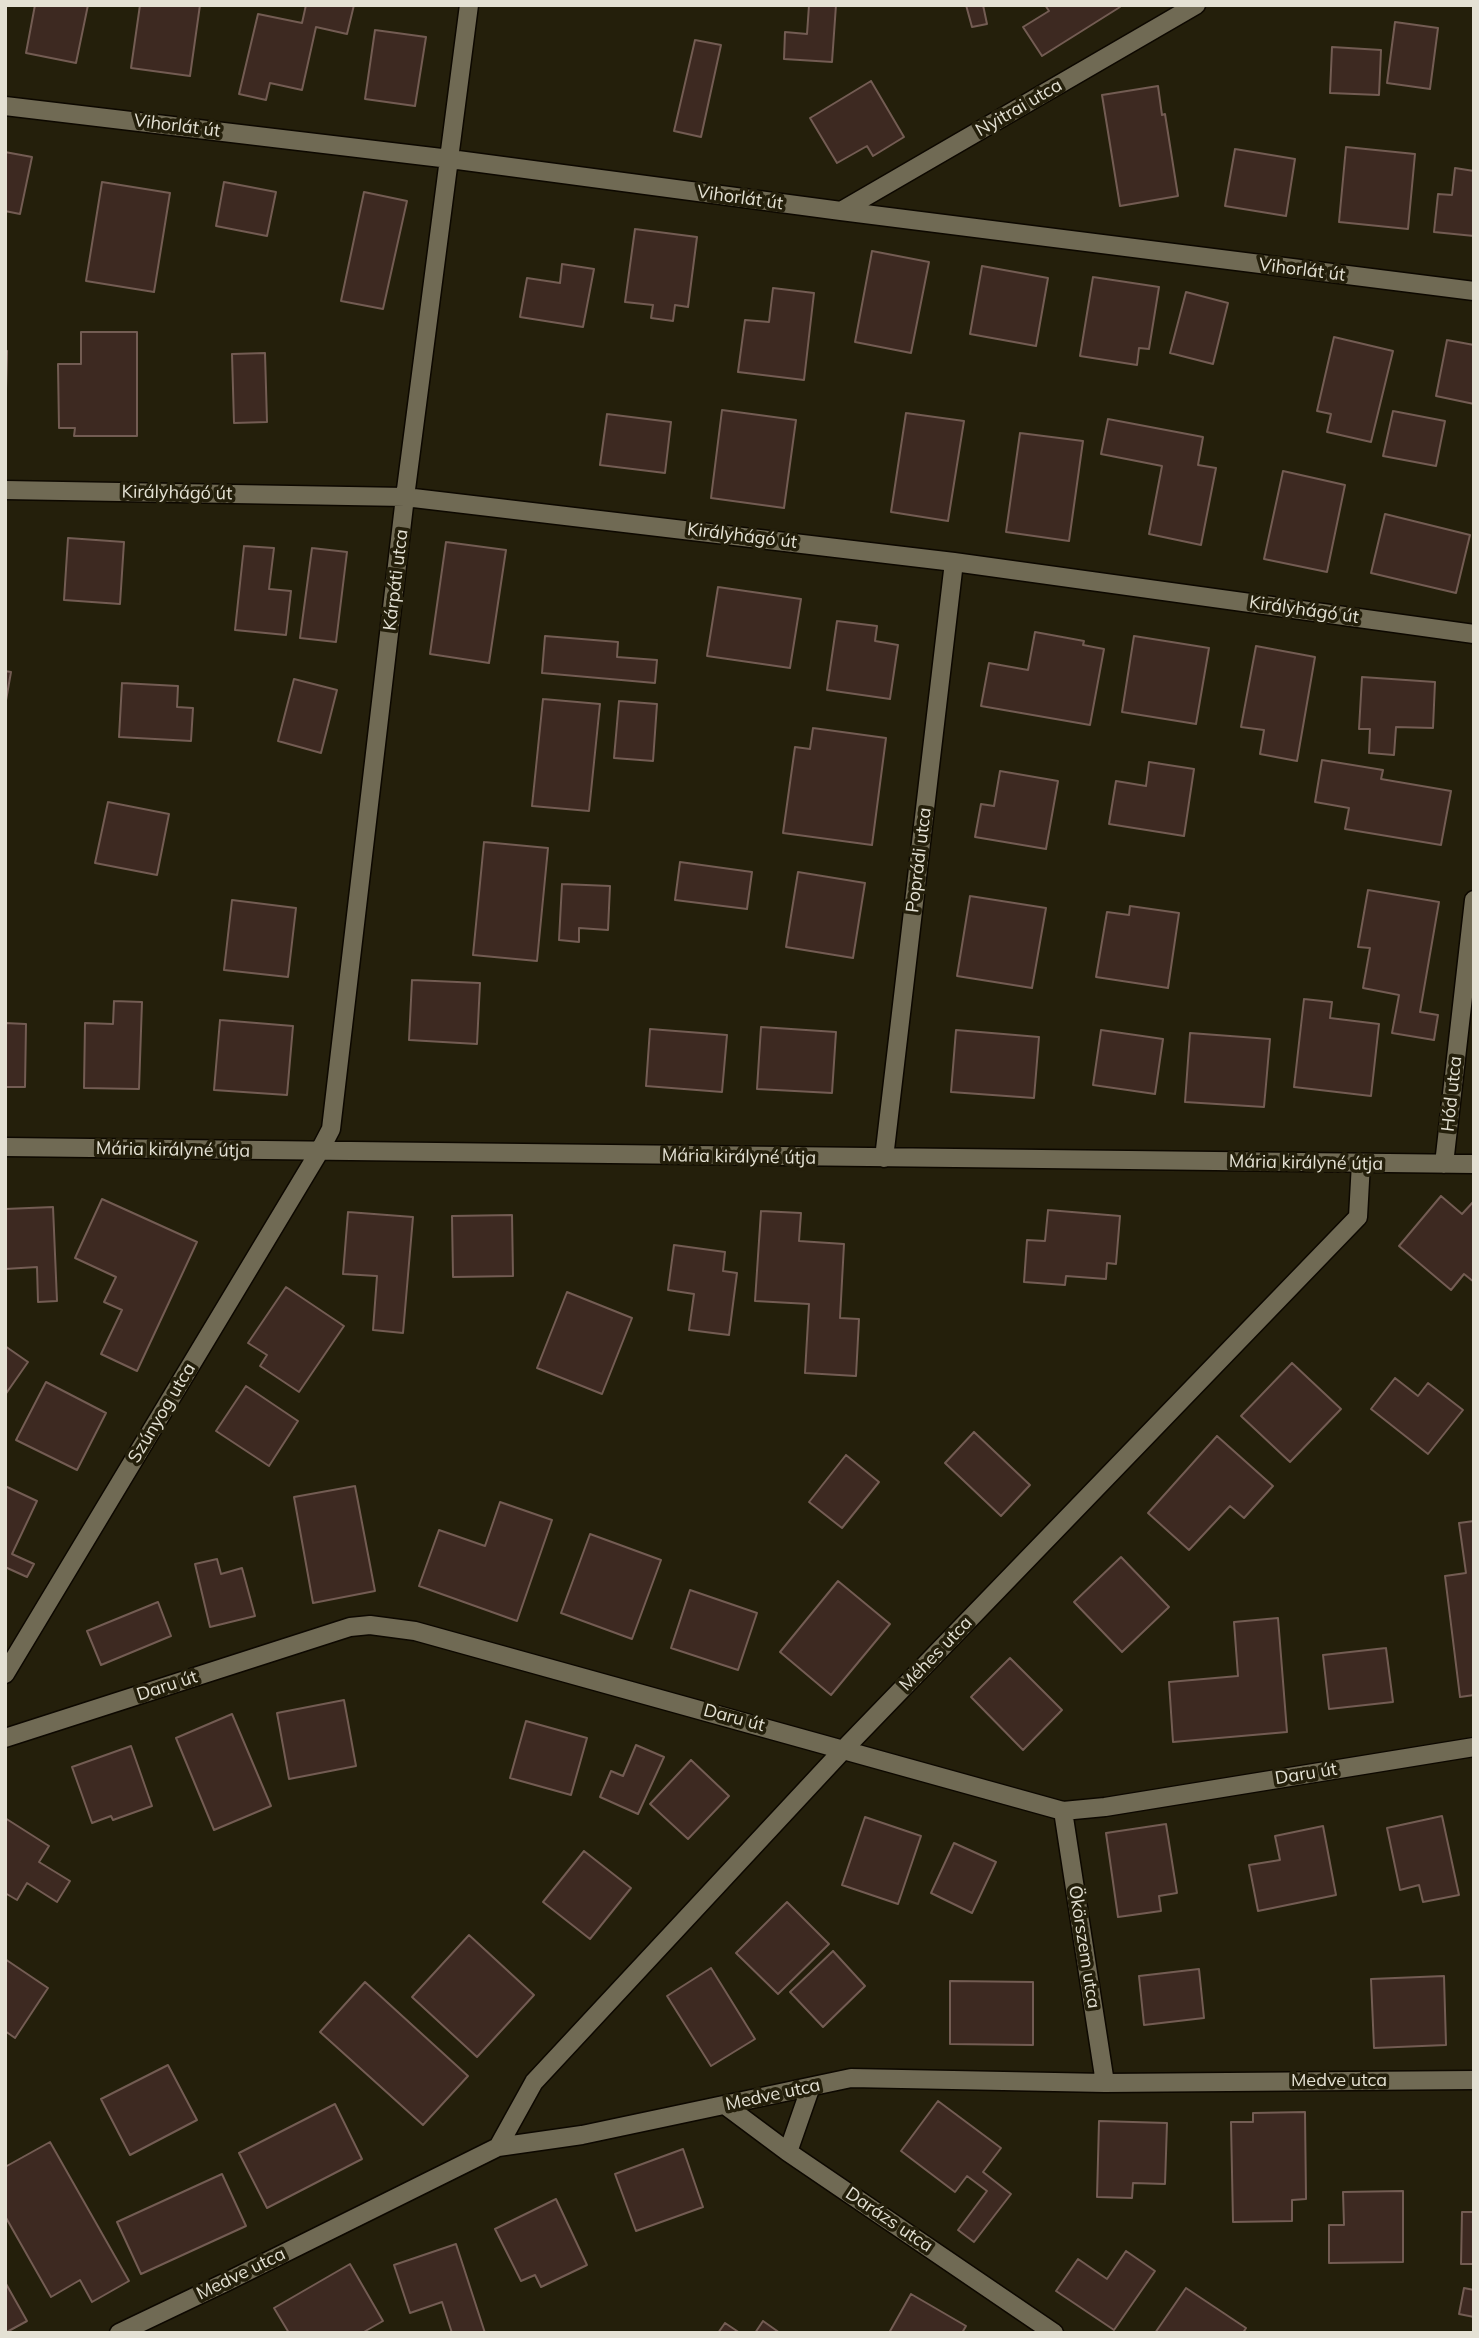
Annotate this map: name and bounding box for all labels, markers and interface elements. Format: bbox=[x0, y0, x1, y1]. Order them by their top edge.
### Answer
street label: Nyitrai utca bbox=[972, 75, 1066, 141]
street label: Vihorlát út bbox=[133, 110, 221, 142]
street label: Vihorlát út bbox=[695, 181, 785, 215]
street label: Vihorlát út bbox=[1258, 254, 1346, 286]
street label: Királyhágó út bbox=[121, 481, 233, 505]
street label: Királyhágó út bbox=[686, 519, 798, 553]
street label: Kárpáti utca bbox=[379, 528, 413, 632]
street label: Királyhágó út bbox=[1248, 592, 1360, 628]
street label: Poprádi utca bbox=[902, 806, 936, 914]
street label: Hód utca bbox=[1437, 1055, 1467, 1133]
street label: Mária királyné útja bbox=[96, 1138, 250, 1162]
street label: Mária királyné útja bbox=[662, 1145, 816, 1169]
street label: Mária királyné útja bbox=[1229, 1151, 1383, 1175]
street label: Szúnyog utca bbox=[124, 1359, 200, 1467]
street label: Méhes utca bbox=[895, 1612, 977, 1696]
street label: Daru út bbox=[134, 1666, 200, 1706]
street label: Daru út bbox=[701, 1699, 767, 1737]
street label: Daru út bbox=[1273, 1758, 1339, 1790]
street label: Ökörszem utca bbox=[1064, 1884, 1104, 2010]
street label: Medve utca bbox=[1291, 2070, 1387, 2092]
street label: Medve utca bbox=[724, 2074, 822, 2116]
street label: Darázs utca bbox=[841, 2183, 937, 2257]
street label: Medve utca bbox=[193, 2243, 289, 2305]

